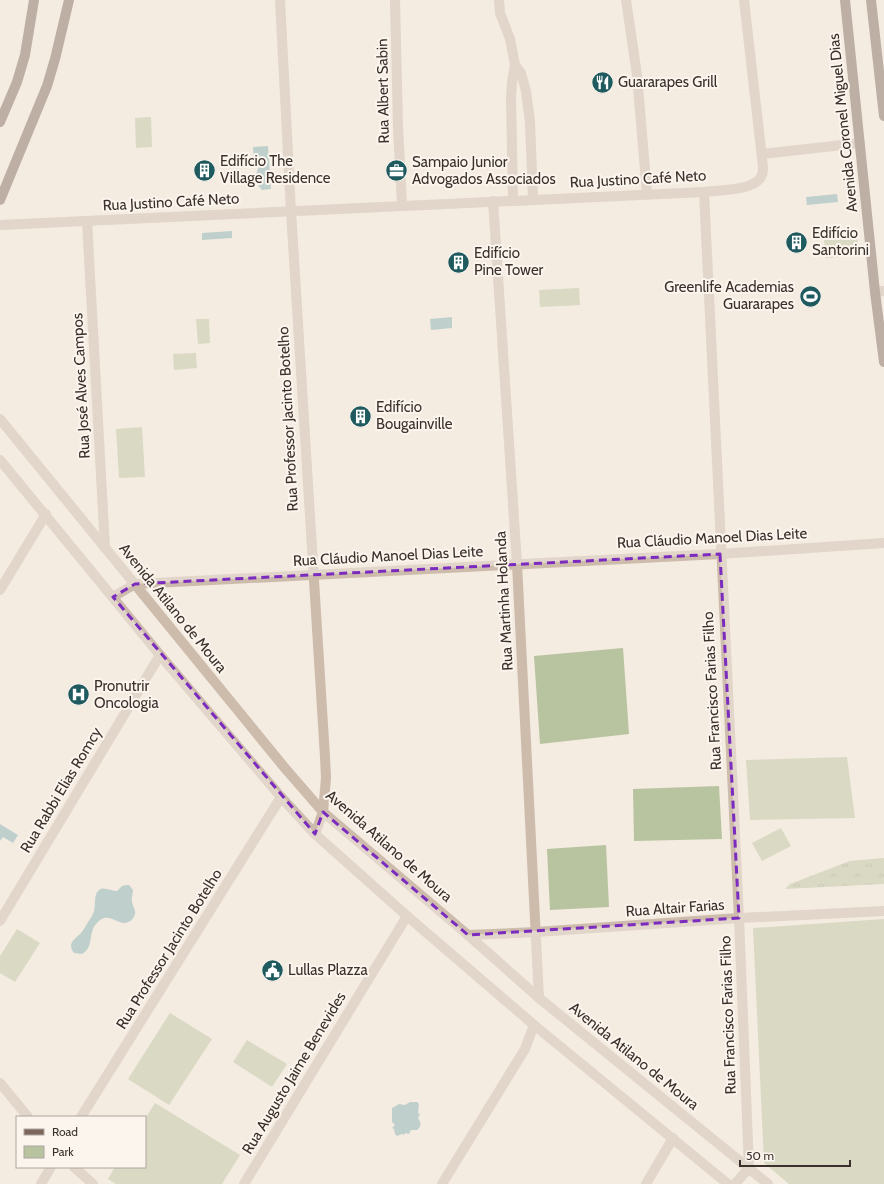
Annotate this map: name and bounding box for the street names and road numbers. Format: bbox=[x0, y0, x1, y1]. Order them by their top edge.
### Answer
street label: Avenida Coronel Miguel Dias bbox=[825, 33, 861, 213]
street label: Rua Albert Sabin bbox=[373, 38, 393, 144]
street label: Rua Justino Café Neto bbox=[569, 166, 707, 192]
street label: Rua Justino Café Neto bbox=[102, 189, 240, 215]
street label: Rua José Alves Campos bbox=[68, 313, 94, 459]
street label: Rua Professor Jacinto Botelho bbox=[274, 326, 302, 512]
street label: Rua Cláudio Manoel Dias Leite bbox=[616, 524, 808, 552]
street label: Rua Martinha Holanda bbox=[491, 530, 517, 671]
street label: Avenida Atilano de Moura bbox=[115, 540, 231, 677]
street label: Rua Cláudio Manoel Dias Leite bbox=[292, 542, 484, 570]
street label: Rua Francisco Farias Filho bbox=[699, 611, 725, 771]
street label: Rua Rabbi Elias Romcy bbox=[16, 724, 106, 856]
street label: Avenida Atilano de Moura bbox=[322, 786, 456, 906]
street label: Rua Professor Jacinto Botelho bbox=[112, 866, 226, 1032]
street label: Rua Altair Farias bbox=[625, 896, 725, 920]
street label: Rua Francisco Farias Filho bbox=[716, 935, 740, 1095]
street label: Rua Augusto Jaime Benevides bbox=[238, 989, 350, 1157]
street label: Avenida Atilano de Moura bbox=[566, 998, 703, 1114]

